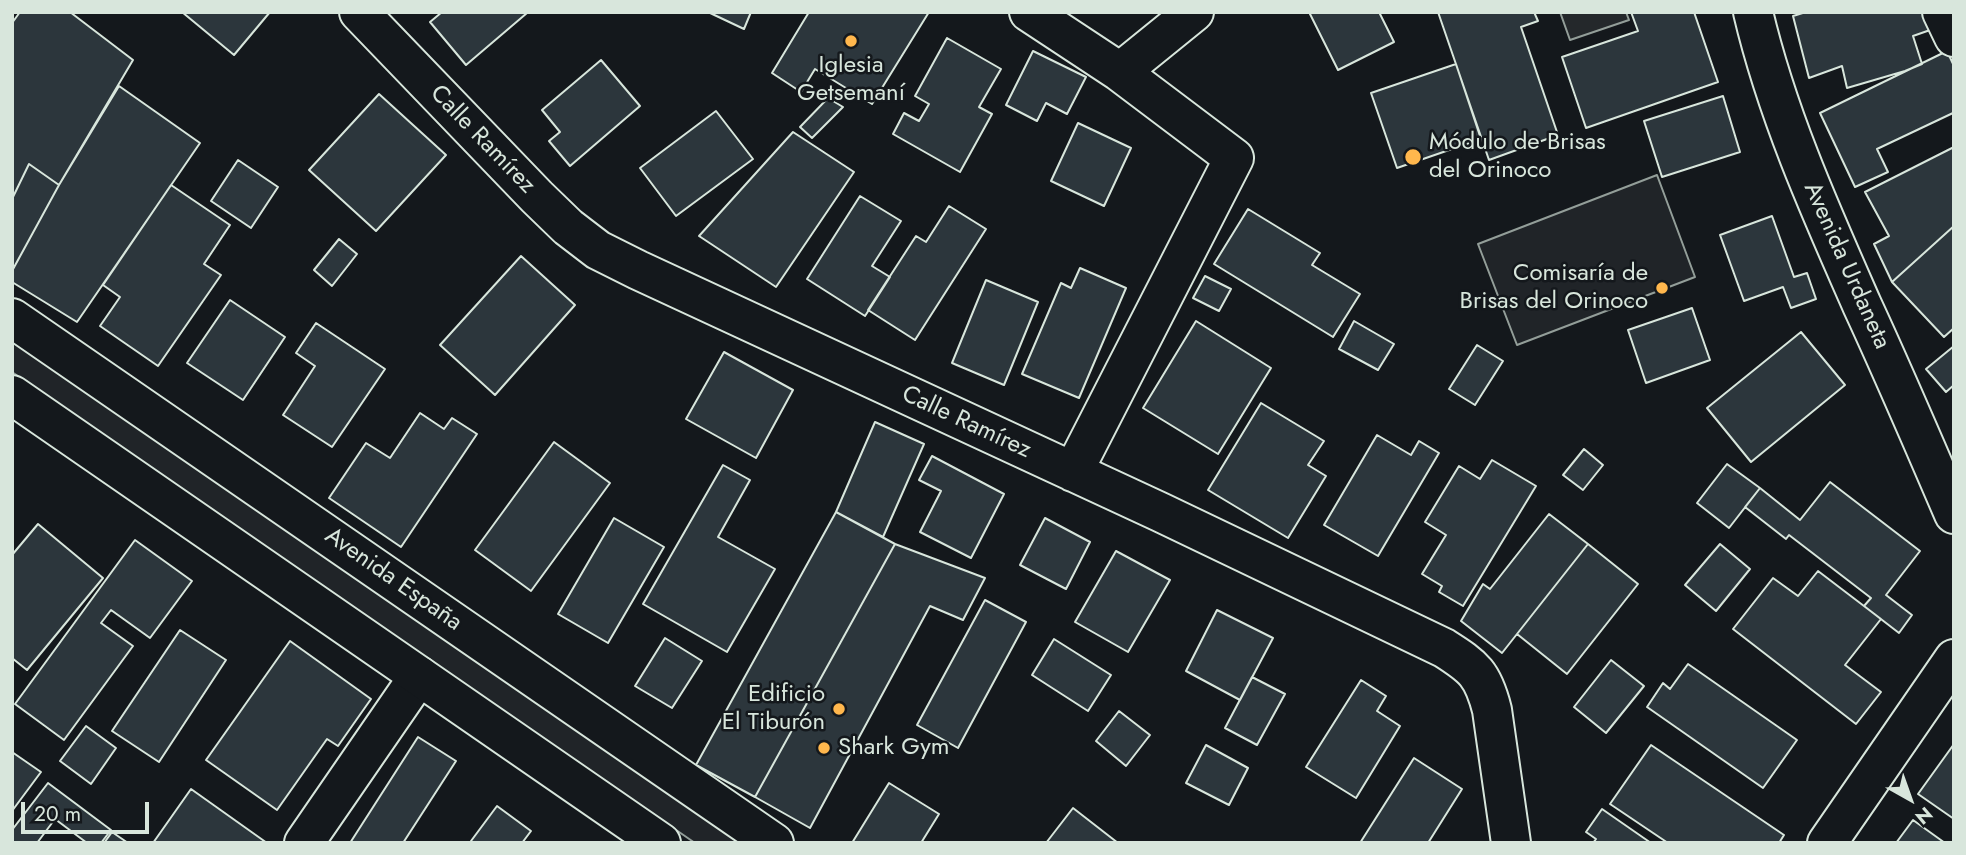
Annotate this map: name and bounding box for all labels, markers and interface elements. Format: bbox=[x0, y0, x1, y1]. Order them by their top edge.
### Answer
marker: Iglesia Getsemaní bbox=[843, 33, 859, 49]
place label: Iglesia Getsemaní bbox=[797, 52, 905, 108]
street label: Calle Ramírez bbox=[423, 80, 541, 200]
place label: Módulo de Brisas del Orinoco bbox=[1429, 129, 1606, 185]
marker: Módulo de Brisas del Orinoco bbox=[1403, 147, 1423, 167]
street label: Avenida Urdaneta bbox=[1796, 178, 1896, 354]
place label: Comisaría de Brisas del Orinoco bbox=[1460, 260, 1648, 316]
marker: Comisaría de Brisas del Orinoco bbox=[1654, 280, 1670, 296]
street label: Calle Ramírez bbox=[897, 380, 1035, 466]
street label: Avenida España bbox=[319, 522, 467, 638]
place label: Edificio El Tiburón bbox=[722, 681, 825, 737]
marker: Edificio El Tiburón bbox=[831, 701, 847, 717]
place label: Shark Gym bbox=[838, 734, 950, 762]
marker: Shark Gym bbox=[816, 740, 832, 756]
north arrow bbox=[1875, 764, 1945, 834]
scale bar bbox=[24, 788, 152, 832]
text: 20 m bbox=[34, 799, 81, 829]
text: N bbox=[1909, 800, 1938, 831]

